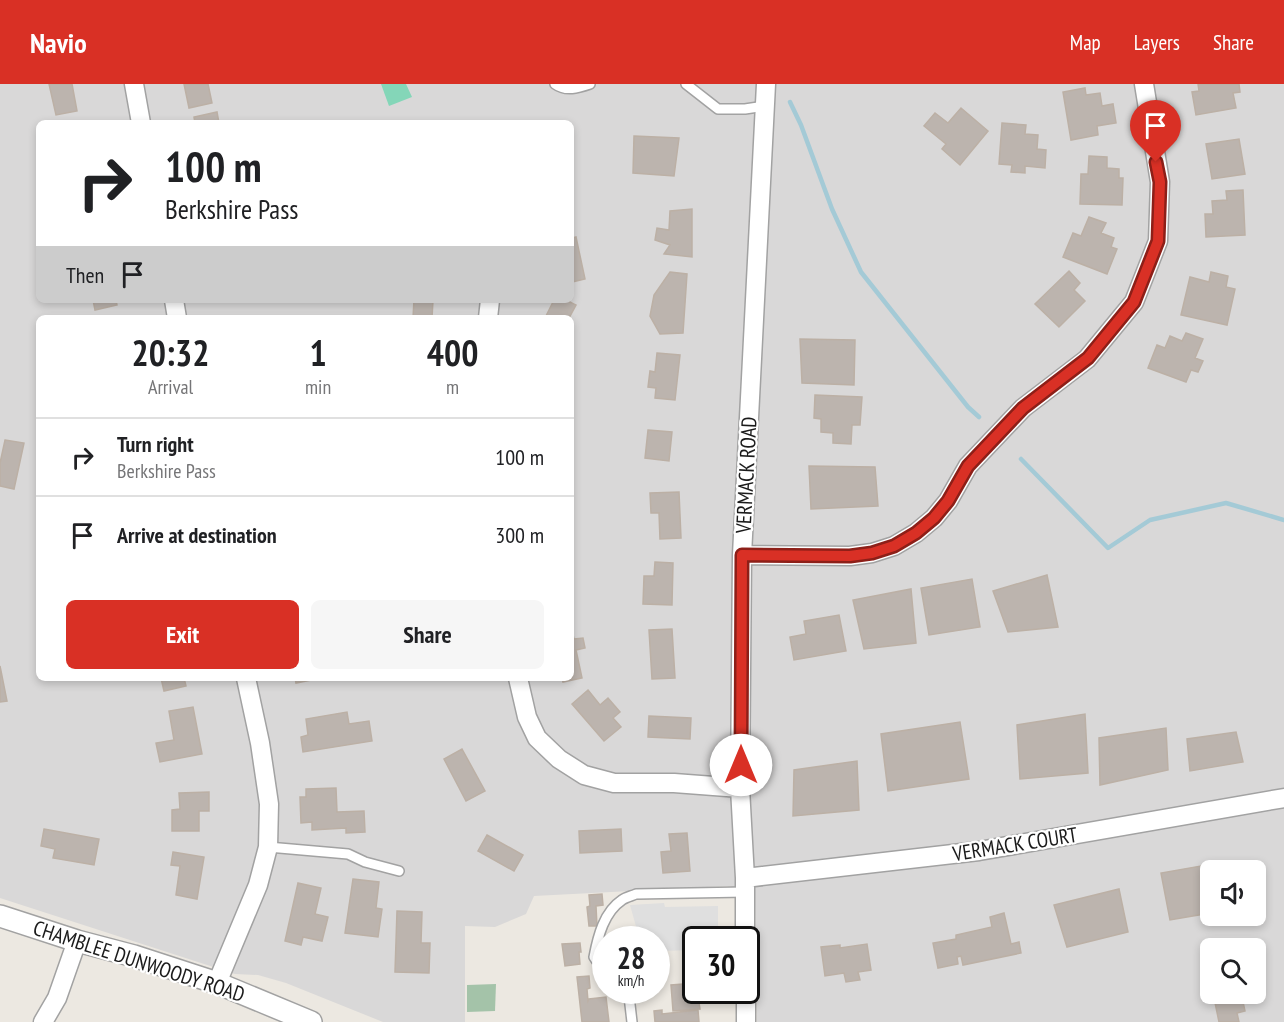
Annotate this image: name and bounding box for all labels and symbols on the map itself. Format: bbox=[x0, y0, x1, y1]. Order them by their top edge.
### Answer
pin bbox=[1130, 100, 1181, 162]
street label: VERMACK ROAD bbox=[729, 416, 763, 535]
position arrow bbox=[709, 733, 773, 797]
street label: VERMACK COURT bbox=[950, 821, 1080, 867]
street label: CHAMBLEE DUNWOODY ROAD bbox=[30, 914, 248, 1008]
speed limit sign: 30 bbox=[682, 926, 760, 1004]

